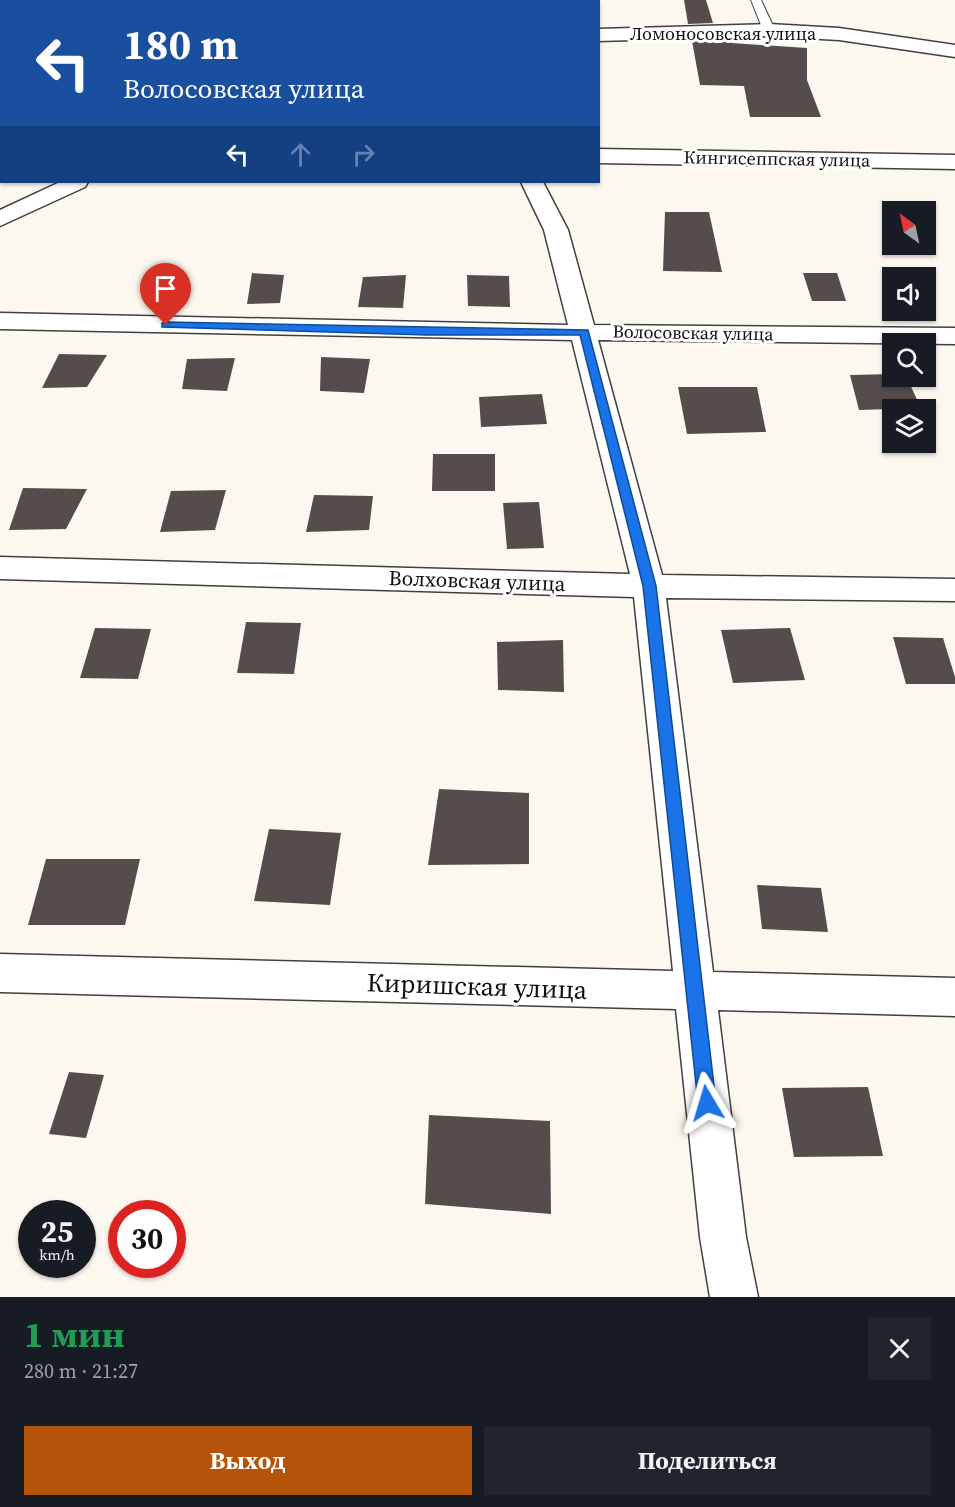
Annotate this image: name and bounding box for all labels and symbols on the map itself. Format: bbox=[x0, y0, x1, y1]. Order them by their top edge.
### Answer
street label: Ломоносовская улица bbox=[630, 21, 817, 46]
street label: Кингисеппская улица bbox=[683, 144, 871, 173]
north arrow bbox=[882, 201, 936, 255]
pin bbox=[140, 263, 191, 325]
street label: Волосовская улица bbox=[612, 319, 775, 346]
street label: Волховская улица bbox=[388, 563, 566, 598]
street label: Киришская улица bbox=[366, 964, 589, 1008]
position arrow bbox=[675, 1071, 739, 1135]
speed limit sign: 30 bbox=[108, 1200, 186, 1278]

